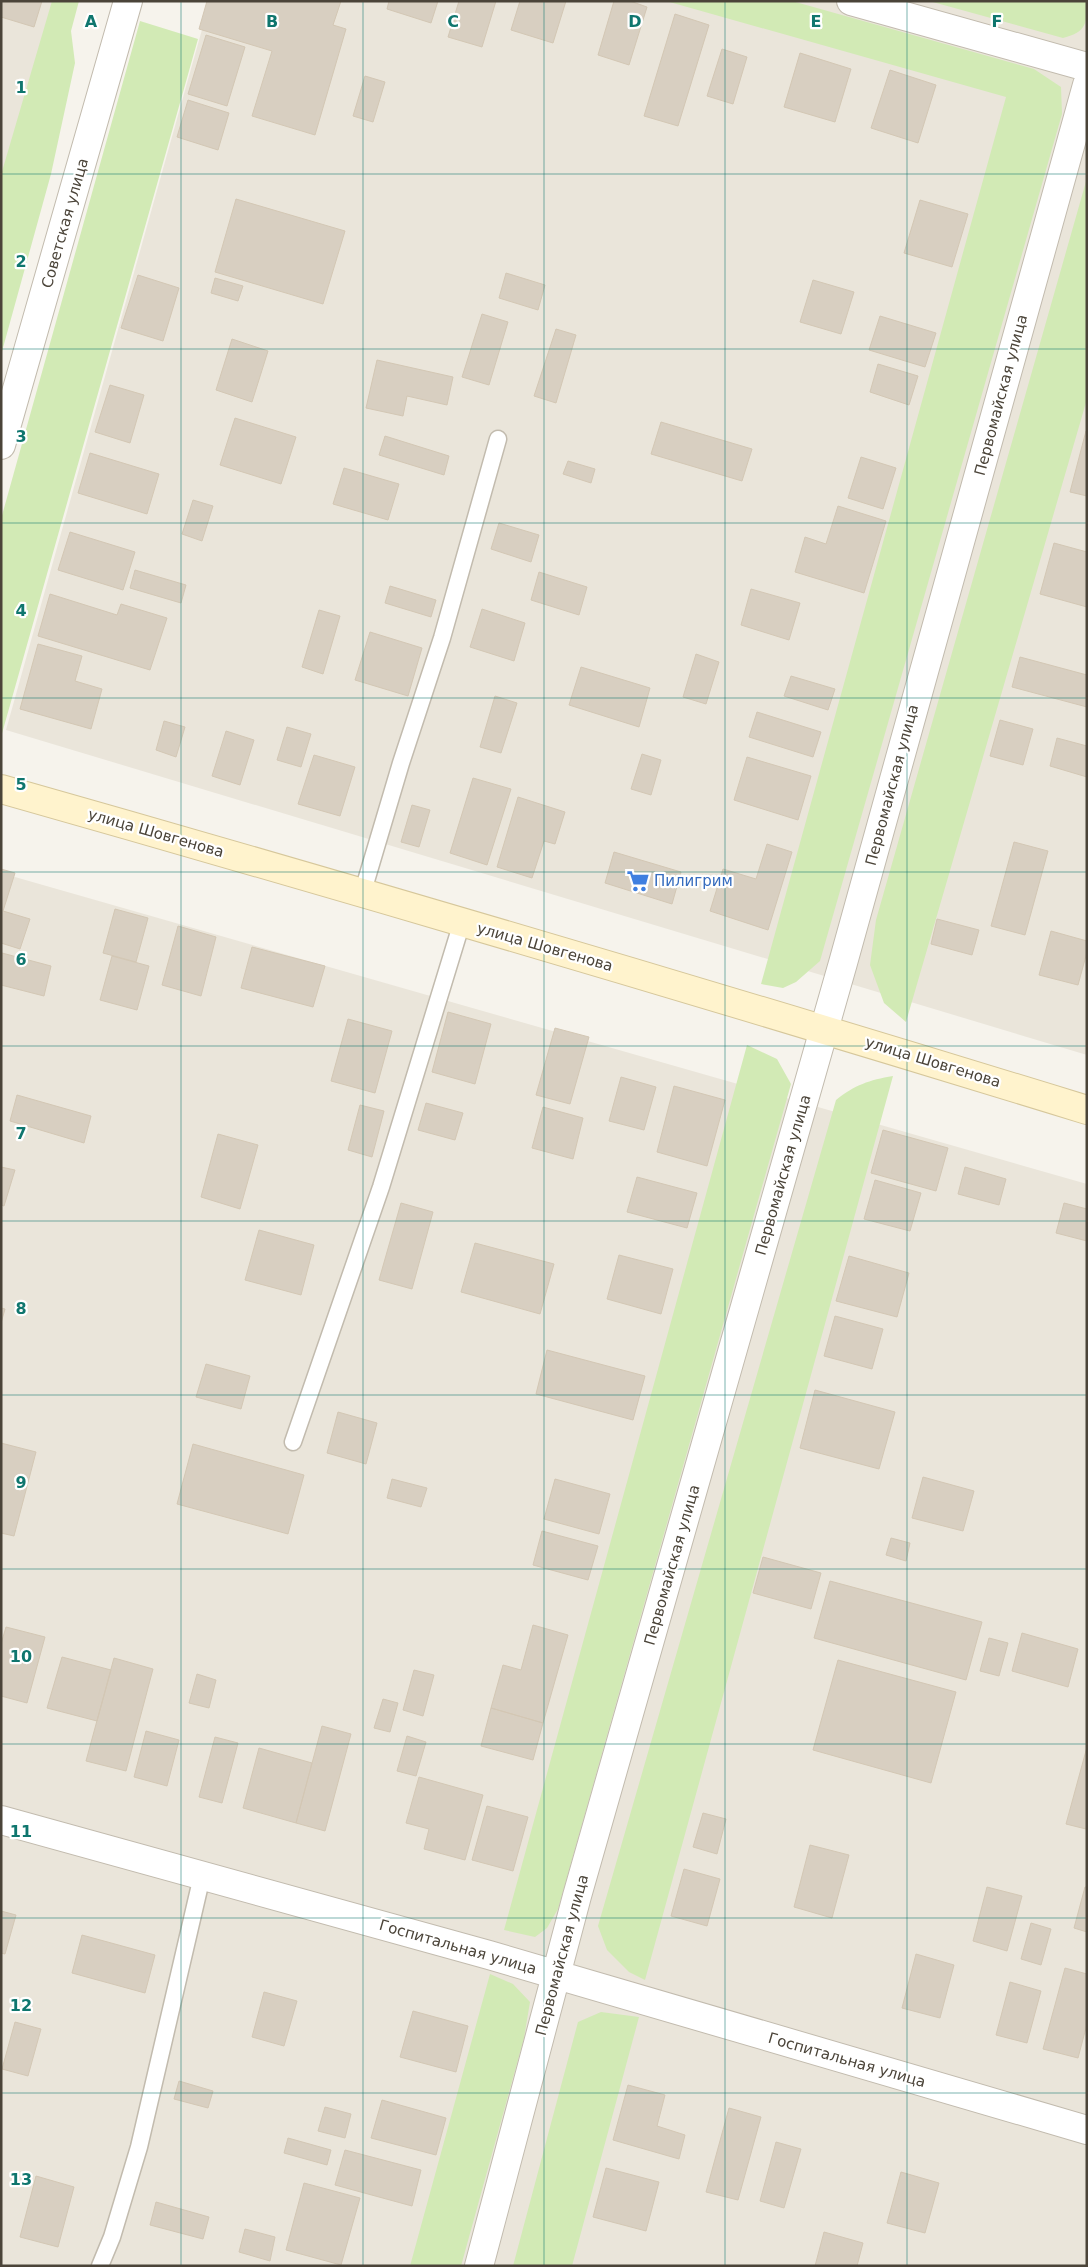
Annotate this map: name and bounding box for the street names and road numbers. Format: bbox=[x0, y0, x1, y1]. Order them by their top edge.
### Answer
street label: Советская улица bbox=[38, 156, 92, 290]
street label: Первомайская улица bbox=[971, 312, 1031, 478]
street label: Первомайская улица bbox=[862, 702, 922, 868]
street label: улица Шовгенова bbox=[86, 805, 226, 861]
street label: улица Шовгенова bbox=[475, 919, 615, 975]
street label: улица Шовгенова bbox=[863, 1033, 1003, 1091]
street label: Первомайская улица bbox=[751, 1093, 815, 1257]
street label: Первомайская улица bbox=[640, 1483, 704, 1647]
street label: Первомайская улица bbox=[532, 1872, 592, 2038]
street label: Госпитальная улица bbox=[377, 1916, 539, 1978]
street label: Госпитальная улица bbox=[766, 2029, 928, 2091]

